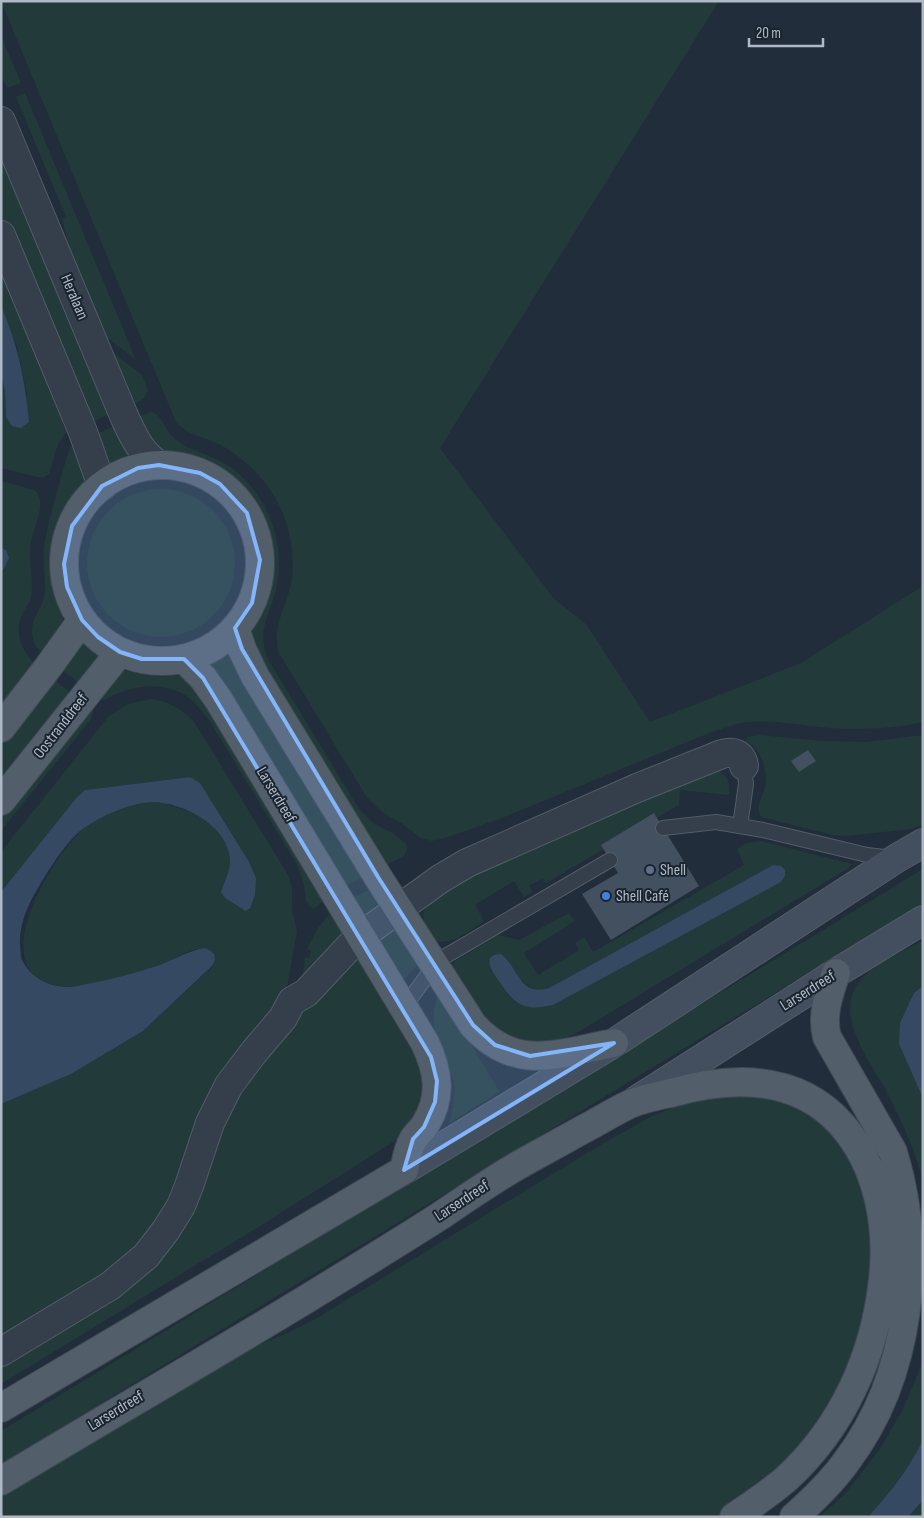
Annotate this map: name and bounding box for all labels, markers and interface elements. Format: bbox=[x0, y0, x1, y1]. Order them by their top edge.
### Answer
scale bar bbox=[749, 15, 823, 47]
text: 20 m bbox=[756, 24, 781, 43]
street label: Heralaan bbox=[56, 272, 92, 322]
street label: Oostranddreef bbox=[30, 689, 93, 762]
street label: Larserdreef bbox=[252, 764, 300, 827]
place label: Shell bbox=[660, 861, 686, 880]
marker: Shell bbox=[644, 864, 656, 876]
place label: Shell Café bbox=[616, 887, 669, 906]
marker: Shell Café bbox=[600, 890, 612, 902]
street label: Larserdreef bbox=[777, 966, 839, 1015]
street label: Larserdreef bbox=[431, 1176, 493, 1226]
street label: Larserdreef bbox=[85, 1387, 148, 1435]

